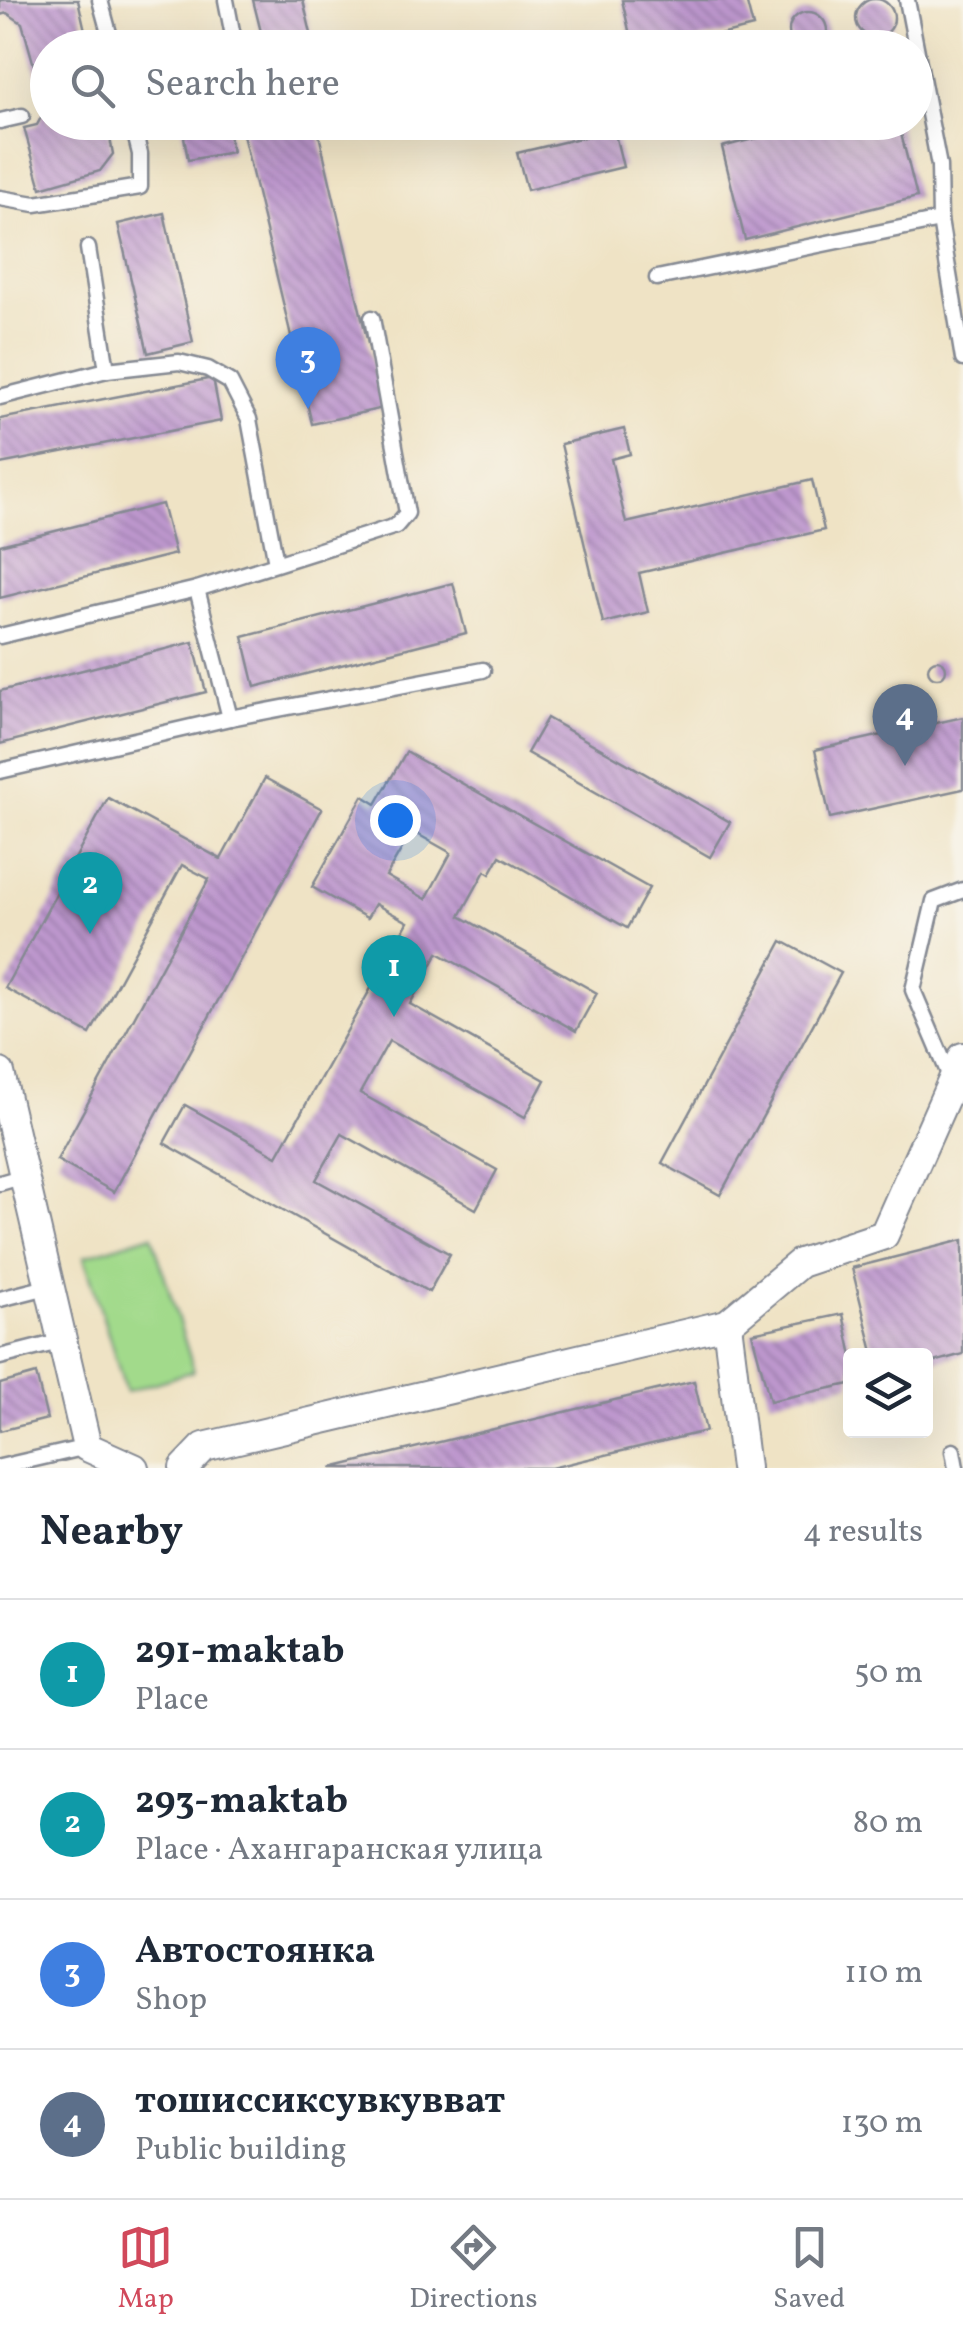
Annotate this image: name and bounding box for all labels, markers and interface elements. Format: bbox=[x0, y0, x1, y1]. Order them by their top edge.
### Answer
search box bbox=[30, 30, 933, 140]
icon: search bbox=[65, 58, 120, 113]
text: Search here bbox=[145, 59, 340, 112]
pin: 3 bbox=[276, 326, 340, 409]
pin: 4 bbox=[872, 684, 938, 766]
your location bbox=[370, 795, 421, 846]
pin: 2 bbox=[58, 852, 122, 934]
pin: 1 bbox=[362, 934, 426, 1017]
map controls bbox=[843, 1348, 933, 1438]
button: layers bbox=[843, 1348, 933, 1438]
text: Nearby bbox=[40, 1504, 183, 1563]
text: 4 results bbox=[803, 1511, 923, 1555]
text: 291-maktab bbox=[135, 1626, 345, 1679]
text: 1 bbox=[66, 1652, 79, 1696]
text: 50 m bbox=[854, 1652, 923, 1696]
text: Place bbox=[135, 1679, 209, 1723]
text: 293-maktab bbox=[135, 1776, 348, 1829]
text: 2 bbox=[64, 1802, 81, 1846]
text: 80 m bbox=[853, 1802, 923, 1846]
text: Place · Ахангаранская улица bbox=[135, 1829, 543, 1873]
text: Автостоянка bbox=[135, 1926, 375, 1979]
text: 3 bbox=[64, 1952, 81, 1996]
text: 110 m bbox=[844, 1952, 923, 1996]
text: Shop bbox=[135, 1979, 207, 2023]
text: тошиссиксувкувват bbox=[135, 2076, 505, 2129]
text: 4 bbox=[63, 2102, 82, 2146]
text: 130 m bbox=[841, 2102, 923, 2146]
text: Public building bbox=[135, 2129, 347, 2173]
tab: Map bbox=[118, 2220, 174, 2319]
tab: Directions bbox=[409, 2220, 538, 2319]
tab: Saved bbox=[773, 2220, 845, 2319]

